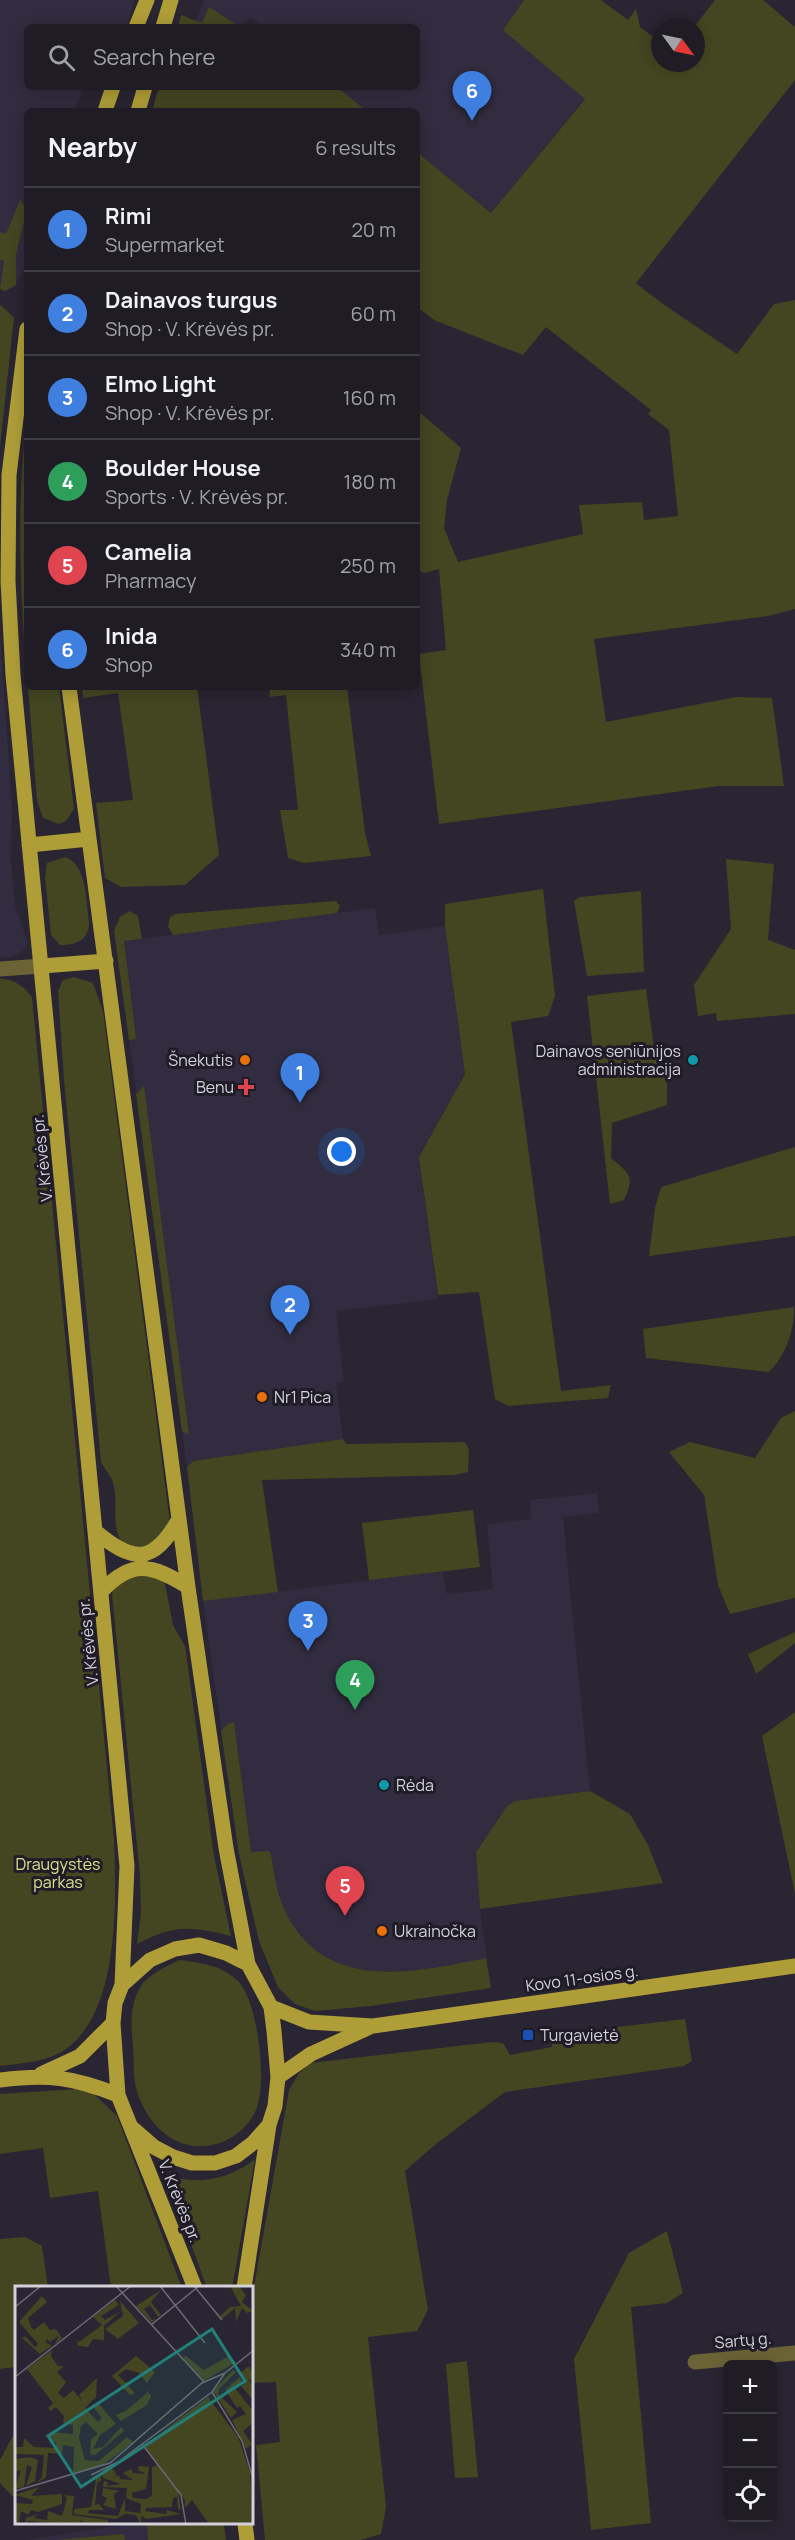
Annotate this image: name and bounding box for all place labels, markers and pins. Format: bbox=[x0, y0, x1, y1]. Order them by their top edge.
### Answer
pin: 6 bbox=[452, 72, 492, 121]
place label: Dainavos seniūnijos administracija bbox=[535, 1040, 681, 1080]
place label: Šnekutis bbox=[168, 1049, 233, 1071]
marker: Šnekutis bbox=[238, 1053, 252, 1067]
marker: Dainavos seniūnijos administracija bbox=[686, 1053, 700, 1067]
pin: 1 bbox=[280, 1054, 320, 1103]
place label: Benu bbox=[196, 1076, 234, 1098]
marker: Benu bbox=[239, 1080, 253, 1094]
pin: 2 bbox=[270, 1286, 310, 1335]
place label: Nr1 Pica bbox=[274, 1386, 331, 1408]
marker: Nr1 Pica bbox=[255, 1390, 269, 1404]
pin: 3 bbox=[288, 1602, 328, 1651]
pin: 4 bbox=[336, 1660, 374, 1710]
place label: Rėda bbox=[396, 1774, 434, 1796]
marker: Rėda bbox=[377, 1778, 391, 1792]
pin: 5 bbox=[326, 1866, 364, 1916]
place label: Ukrainočka bbox=[394, 1920, 476, 1942]
marker: Ukrainočka bbox=[375, 1924, 389, 1938]
place label: Turgavietė bbox=[540, 2024, 619, 2046]
marker: Turgavietė bbox=[521, 2028, 535, 2042]

